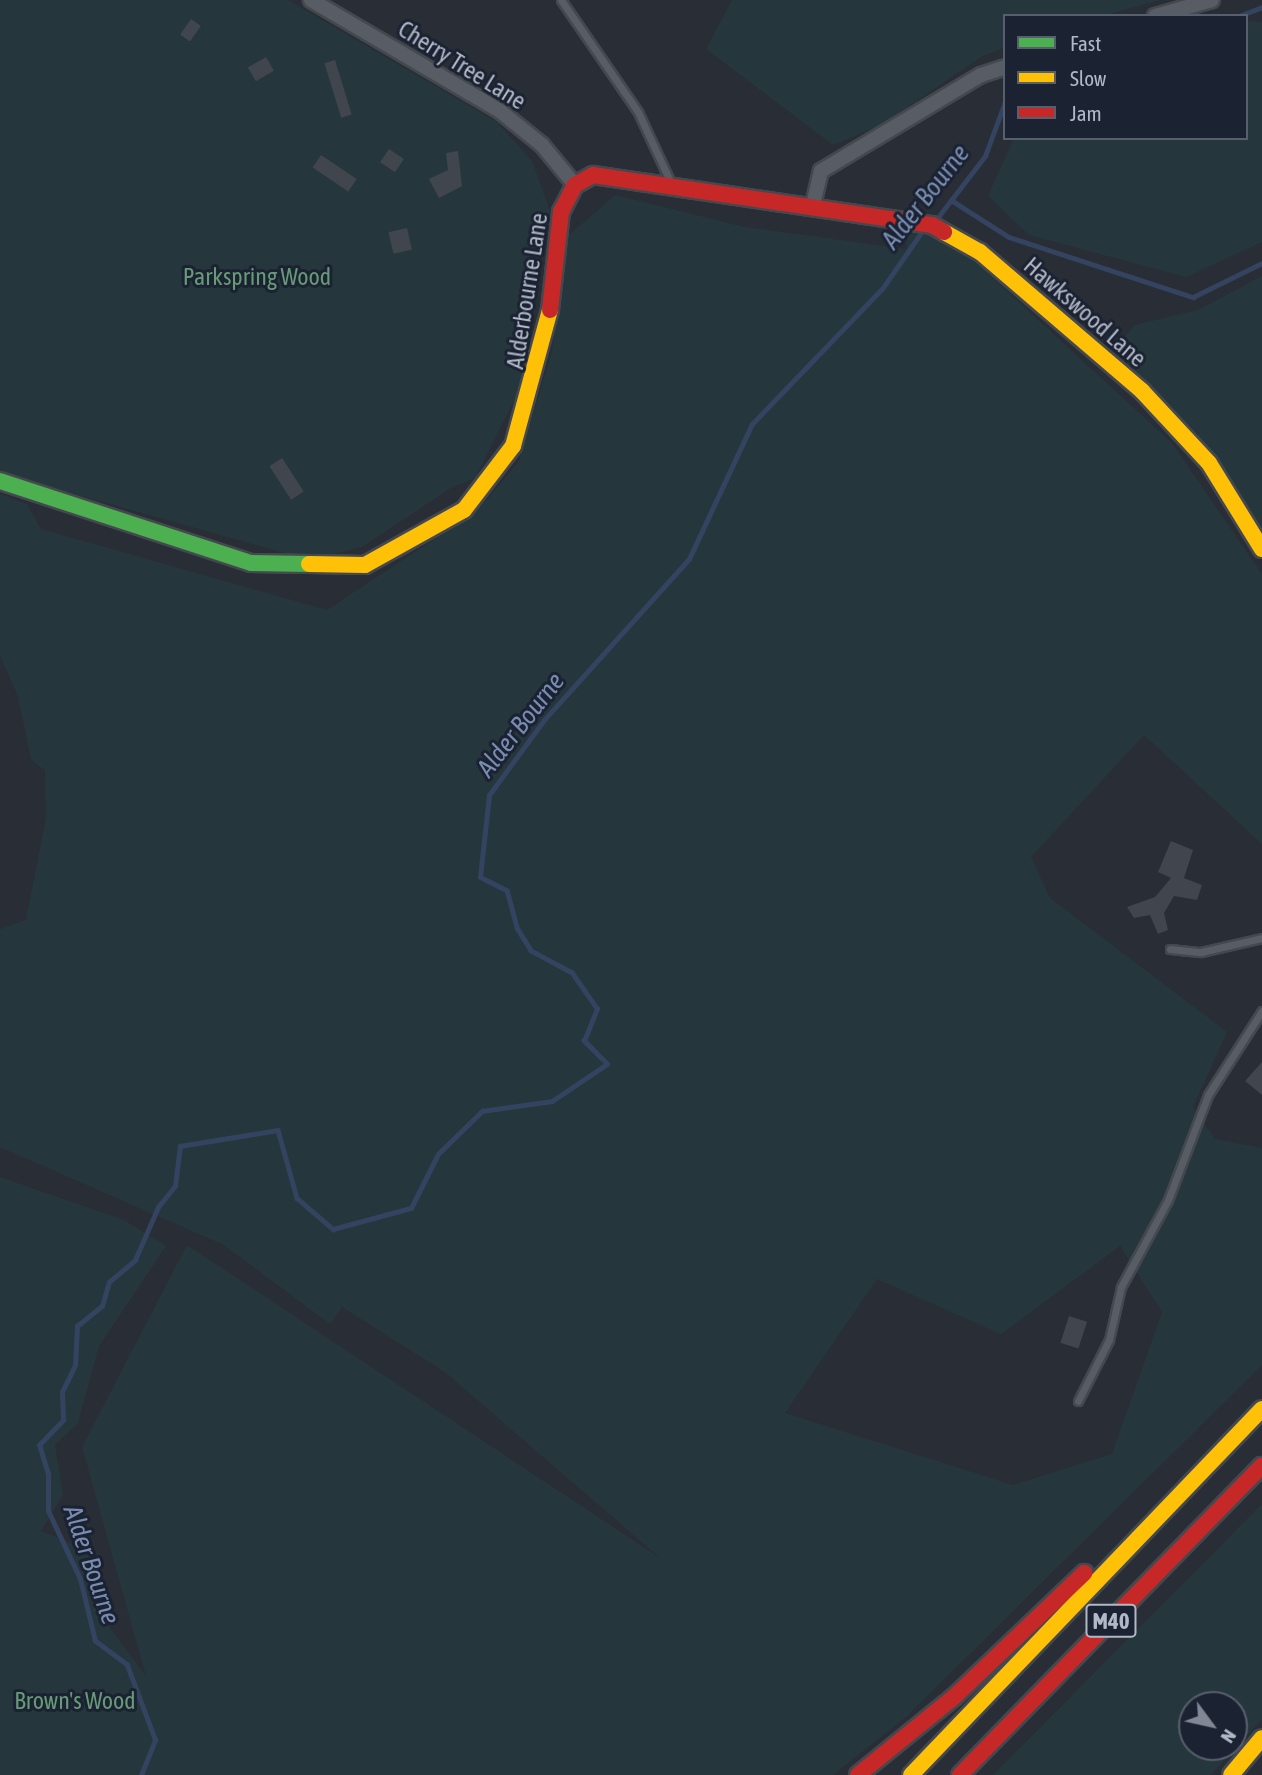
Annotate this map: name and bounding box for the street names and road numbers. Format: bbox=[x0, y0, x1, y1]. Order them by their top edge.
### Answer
street label: Cherry Tree Lane bbox=[393, 14, 531, 116]
street label: Alderbourne Lane bbox=[500, 211, 554, 371]
street label: Hawkswood Lane bbox=[1018, 251, 1152, 373]
road number: M40 bbox=[1085, 1602, 1137, 1640]

